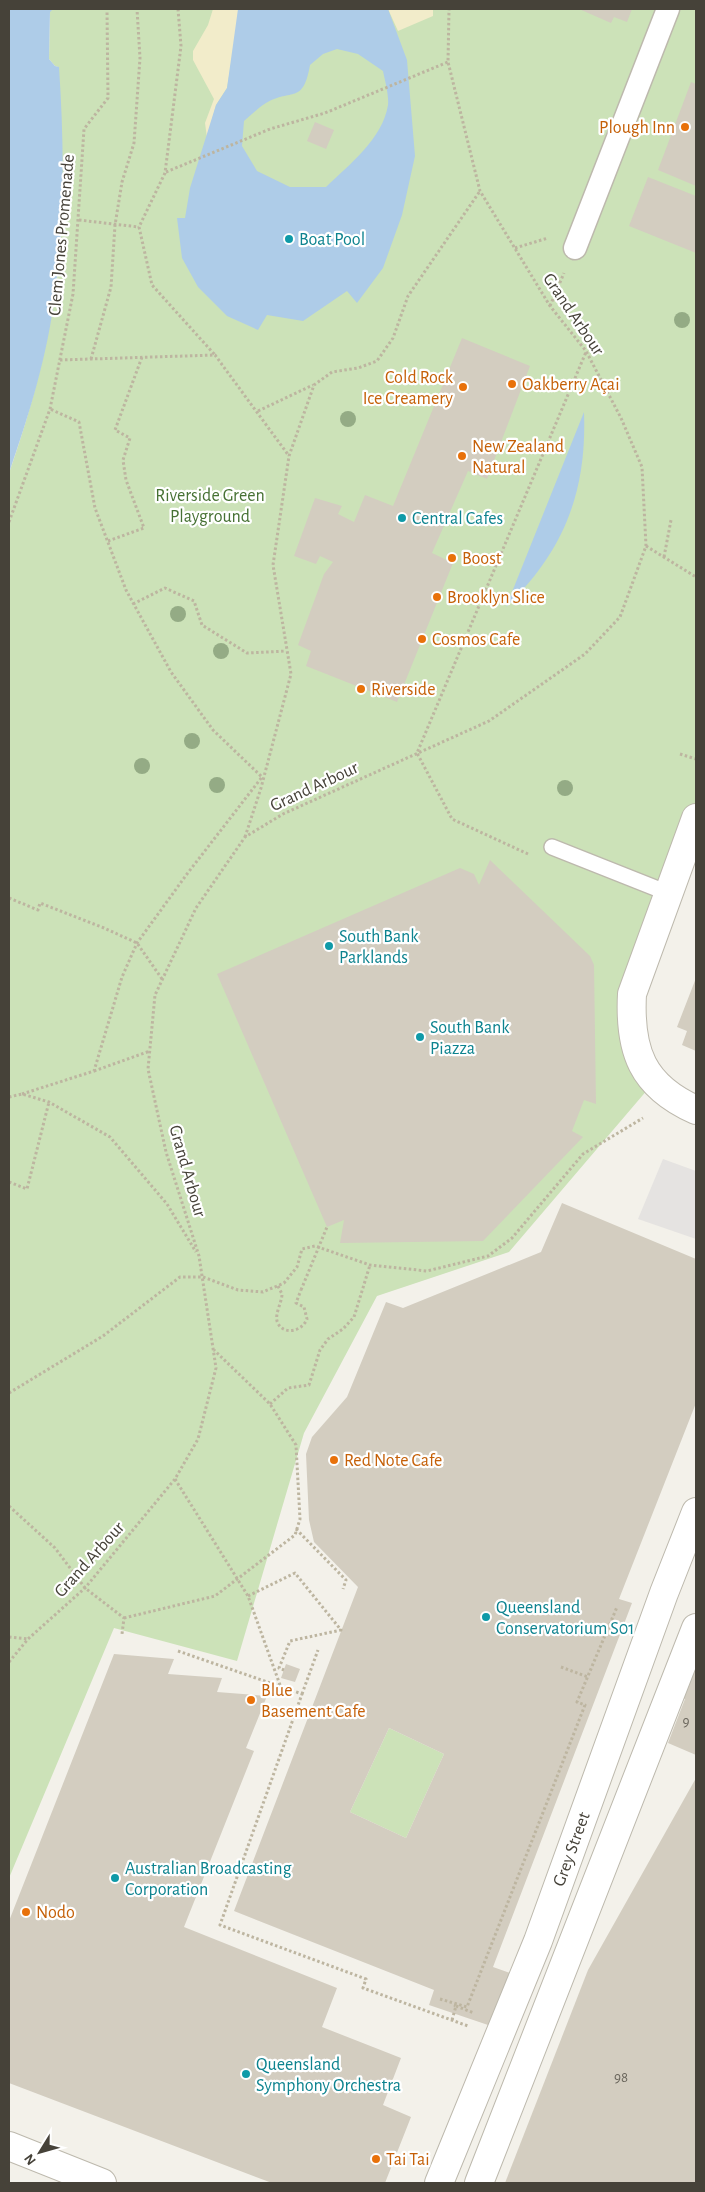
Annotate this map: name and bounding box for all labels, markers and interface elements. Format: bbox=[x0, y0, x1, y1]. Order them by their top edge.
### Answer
place label: Plough Inn bbox=[599, 119, 675, 137]
marker: Plough Inn bbox=[679, 121, 691, 133]
street label: Clem Jones Promenade bbox=[46, 154, 78, 317]
place label: Boat Pool bbox=[299, 231, 365, 249]
marker: Boat Pool bbox=[283, 233, 295, 245]
street label: Grand Arbour bbox=[539, 270, 607, 359]
place label: Cold Rock Ice Creamery bbox=[363, 369, 454, 408]
place label: Oakberry Açai bbox=[522, 376, 620, 394]
marker: Oakberry Açai bbox=[506, 378, 518, 390]
marker: Cold Rock Ice Creamery bbox=[457, 381, 469, 393]
place label: New Zealand Natural bbox=[472, 438, 564, 477]
marker: New Zealand Natural bbox=[456, 450, 468, 462]
park label: Riverside Green Playground bbox=[155, 487, 265, 526]
place label: Central Cafes bbox=[412, 510, 503, 528]
marker: Central Cafes bbox=[396, 512, 408, 524]
place label: Boost bbox=[462, 550, 502, 568]
marker: Boost bbox=[446, 552, 458, 564]
place label: Brooklyn Slice bbox=[447, 589, 545, 607]
marker: Brooklyn Slice bbox=[431, 591, 443, 603]
place label: Cosmos Cafe bbox=[432, 631, 520, 649]
marker: Cosmos Cafe bbox=[416, 633, 428, 645]
place label: Riverside bbox=[371, 681, 435, 699]
marker: Riverside bbox=[355, 683, 367, 695]
street label: Grand Arbour bbox=[268, 759, 361, 815]
place label: South Bank Parklands bbox=[339, 928, 419, 967]
marker: South Bank Parklands bbox=[323, 940, 335, 952]
place label: South Bank Piazza bbox=[430, 1019, 510, 1058]
marker: South Bank Piazza bbox=[414, 1031, 426, 1043]
street label: Grand Arbour bbox=[165, 1123, 209, 1219]
place label: Red Note Cafe bbox=[344, 1452, 442, 1470]
marker: Red Note Cafe bbox=[328, 1454, 340, 1466]
street label: Grand Arbour bbox=[51, 1518, 128, 1601]
place label: Queensland Conservatorium S01 bbox=[496, 1599, 634, 1638]
marker: Queensland Conservatorium S01 bbox=[480, 1611, 492, 1623]
place label: Blue Basement Cafe bbox=[261, 1682, 366, 1721]
marker: Blue Basement Cafe bbox=[245, 1694, 257, 1706]
house number: 9 bbox=[682, 1714, 690, 1729]
street label: Grey Street bbox=[550, 1810, 594, 1889]
place label: Australian Broadcasting Corporation bbox=[125, 1860, 292, 1899]
marker: Australian Broadcasting Corporation bbox=[109, 1872, 121, 1884]
place label: Nodo bbox=[36, 1904, 75, 1922]
marker: Nodo bbox=[20, 1906, 32, 1918]
place label: Queensland Symphony Orchestra bbox=[256, 2056, 401, 2095]
marker: Queensland Symphony Orchestra bbox=[240, 2068, 252, 2080]
house number: 98 bbox=[614, 2070, 628, 2085]
north arrow bbox=[15, 2127, 65, 2177]
text: N bbox=[22, 2151, 39, 2167]
place label: Tai Tai bbox=[386, 2151, 430, 2169]
marker: Tai Tai bbox=[370, 2153, 382, 2165]

